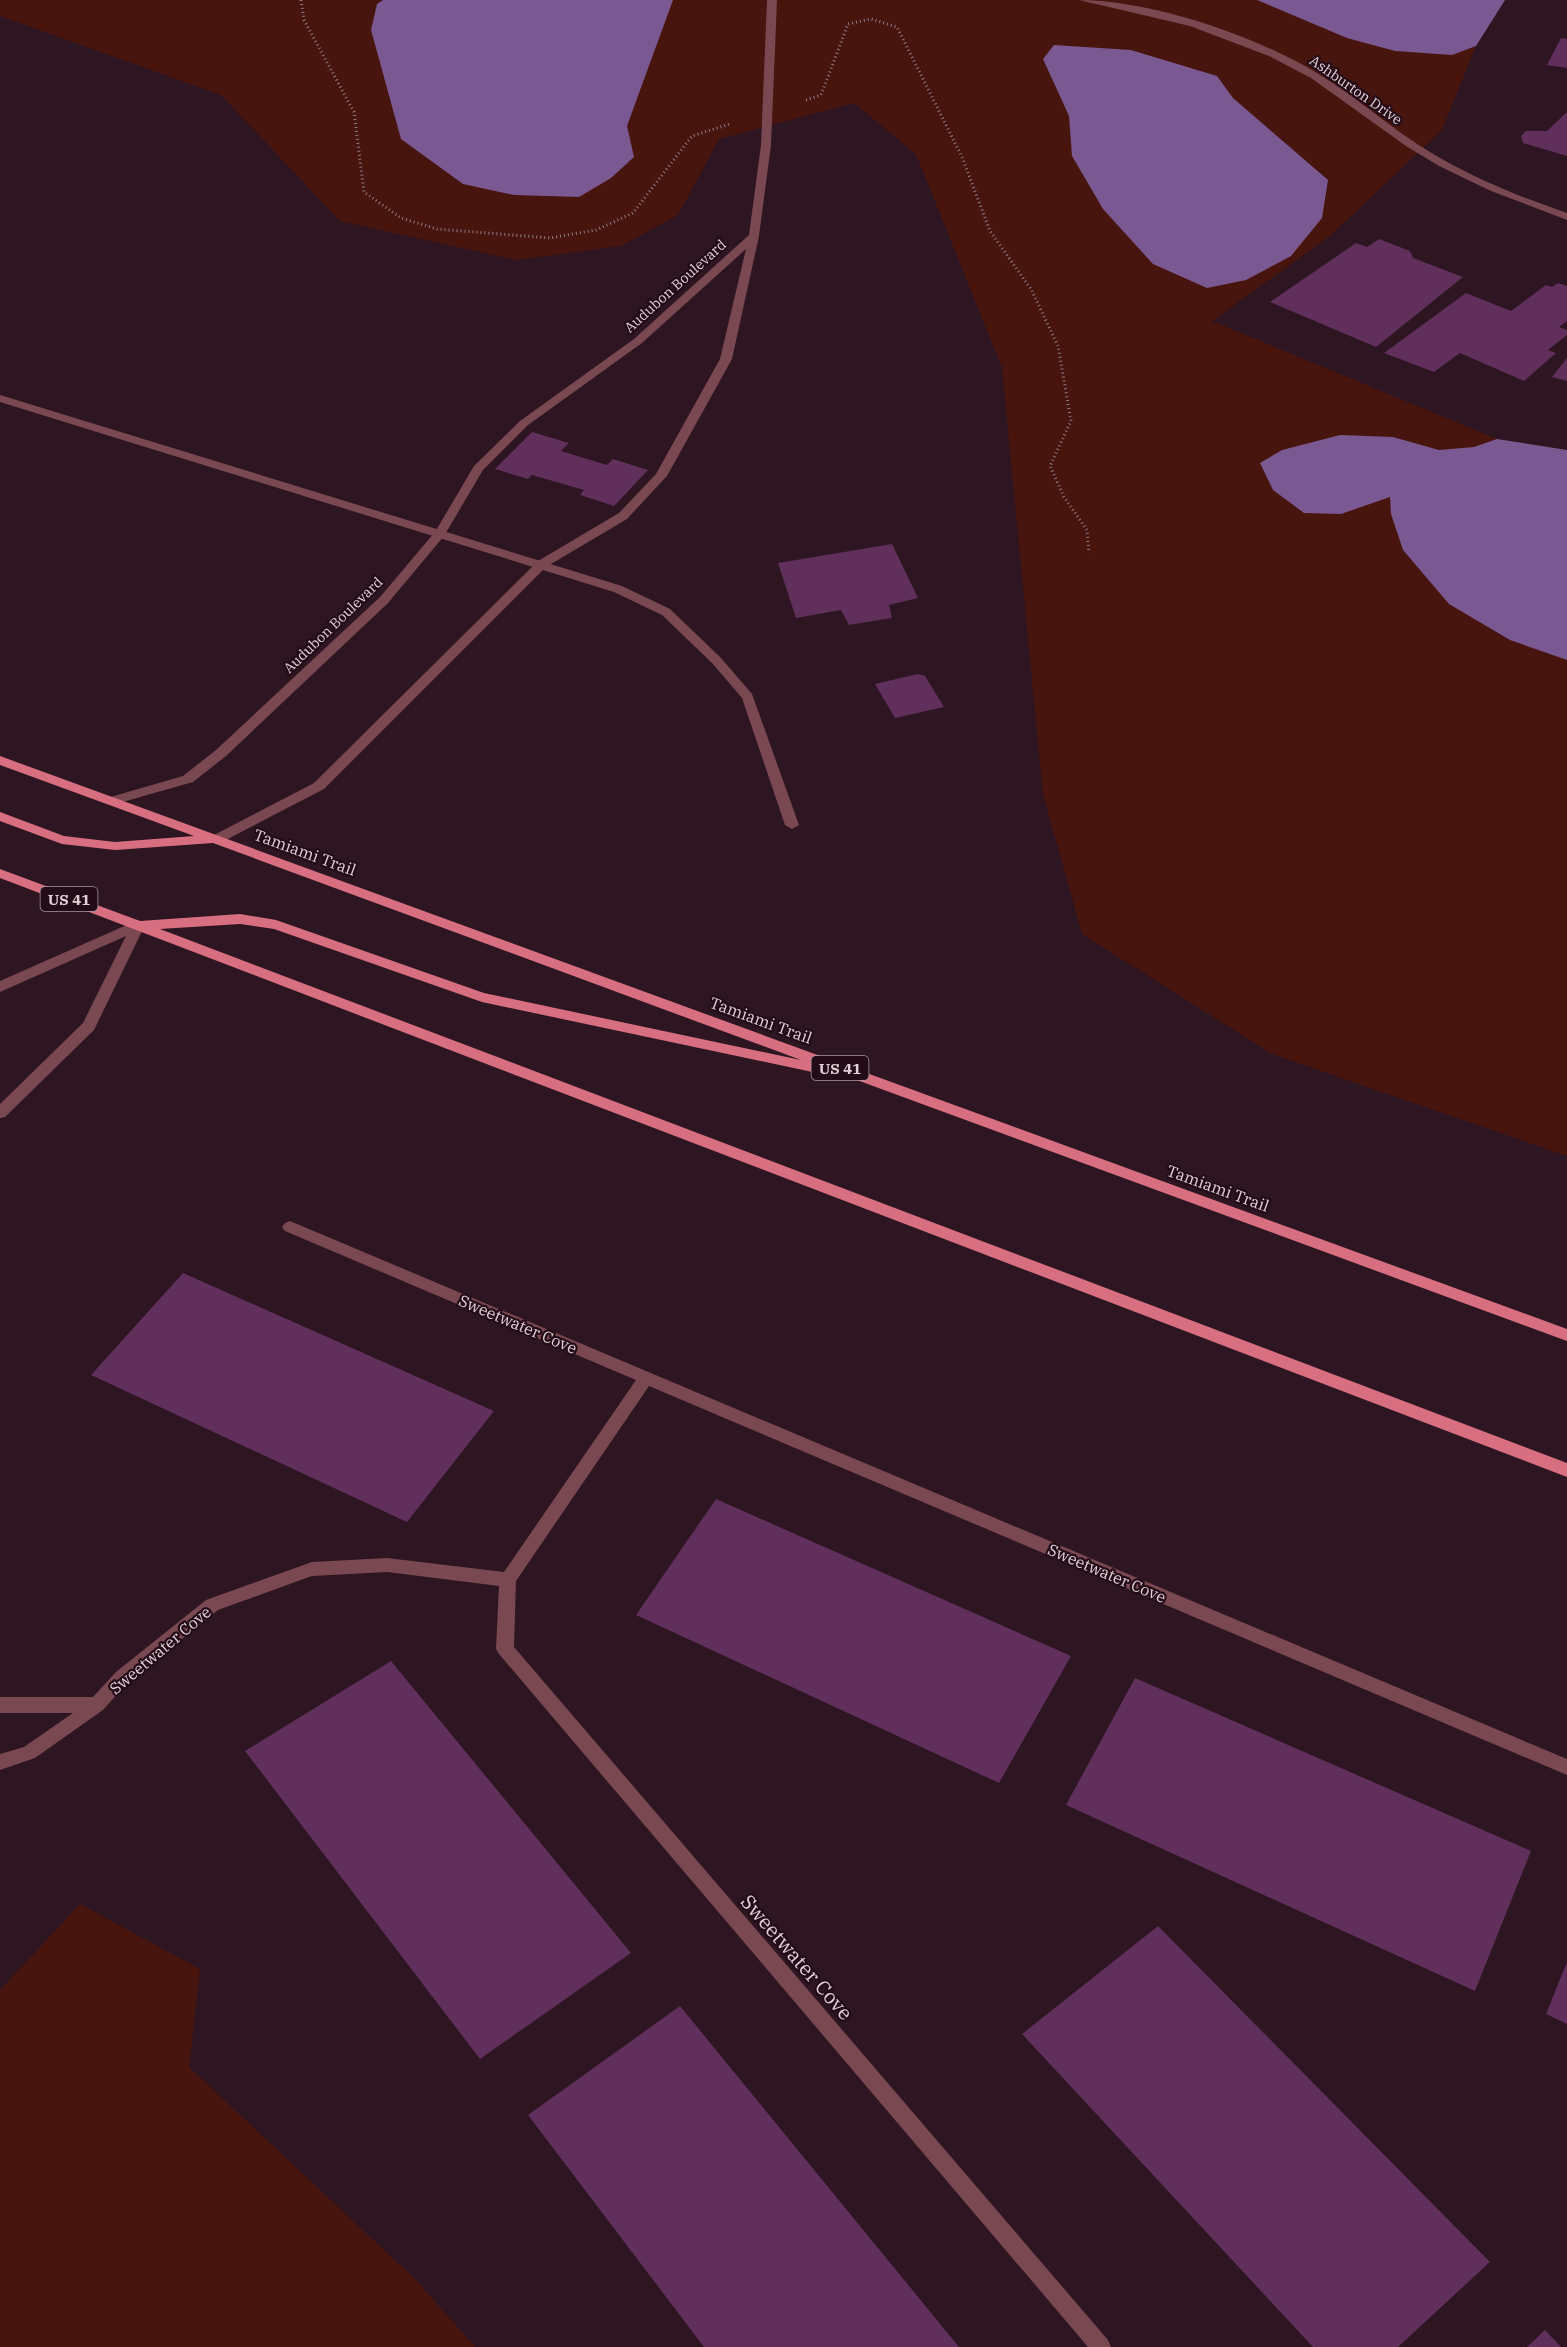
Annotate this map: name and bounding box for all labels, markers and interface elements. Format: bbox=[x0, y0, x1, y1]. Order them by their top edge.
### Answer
street label: Ashburton Drive bbox=[1306, 51, 1406, 129]
street label: Audubon Boulevard bbox=[620, 235, 730, 337]
street label: Audubon Boulevard bbox=[280, 573, 387, 677]
street label: Tamiami Trail bbox=[251, 824, 359, 880]
road number: US 41 bbox=[40, 887, 98, 911]
street label: Tamiami Trail bbox=[707, 992, 815, 1048]
road number: US 41 bbox=[812, 1056, 868, 1080]
street label: Tamiami Trail bbox=[1164, 1160, 1272, 1216]
street label: Sweetwater Cove bbox=[456, 1290, 580, 1358]
street label: Sweetwater Cove bbox=[1045, 1539, 1169, 1607]
street label: Sweetwater Cove bbox=[105, 1602, 215, 1698]
street label: Sweetwater Cove bbox=[735, 1888, 859, 2026]

